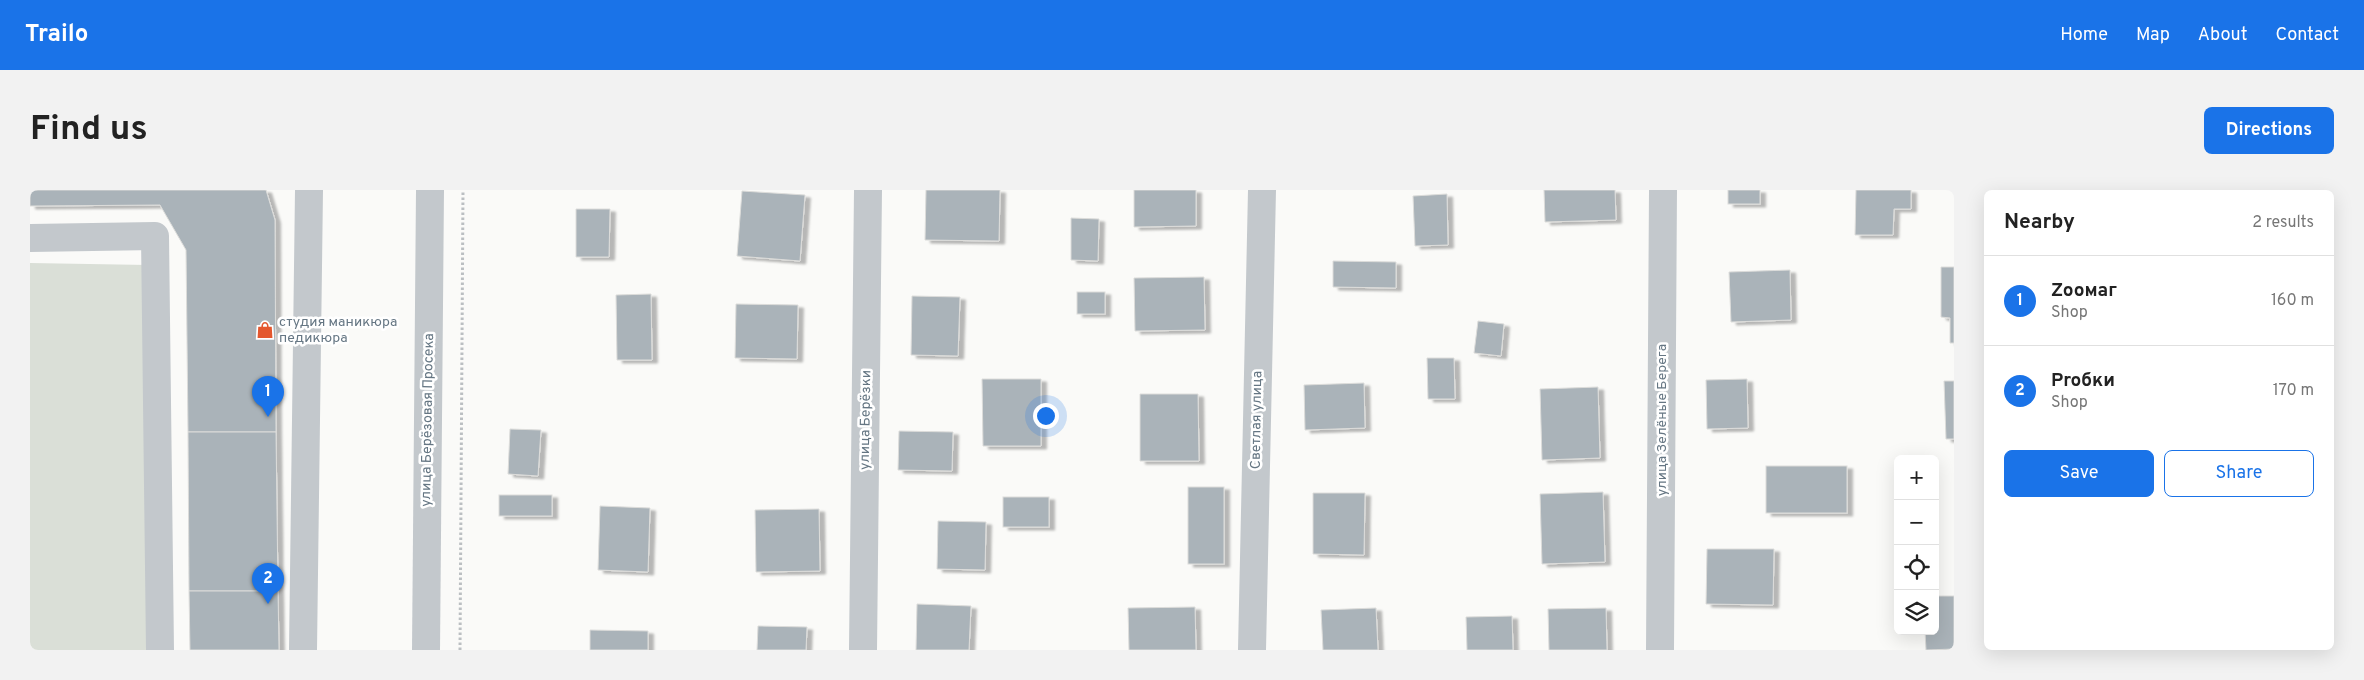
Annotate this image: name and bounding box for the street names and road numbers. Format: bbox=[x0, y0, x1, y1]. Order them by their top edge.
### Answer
street label: улица Берёзовая Просека bbox=[418, 333, 438, 507]
street label: улица Зелёные Берега bbox=[1654, 344, 1671, 496]
street label: улица Берёзки bbox=[857, 370, 875, 470]
street label: Светлая улица bbox=[1248, 371, 1266, 469]

